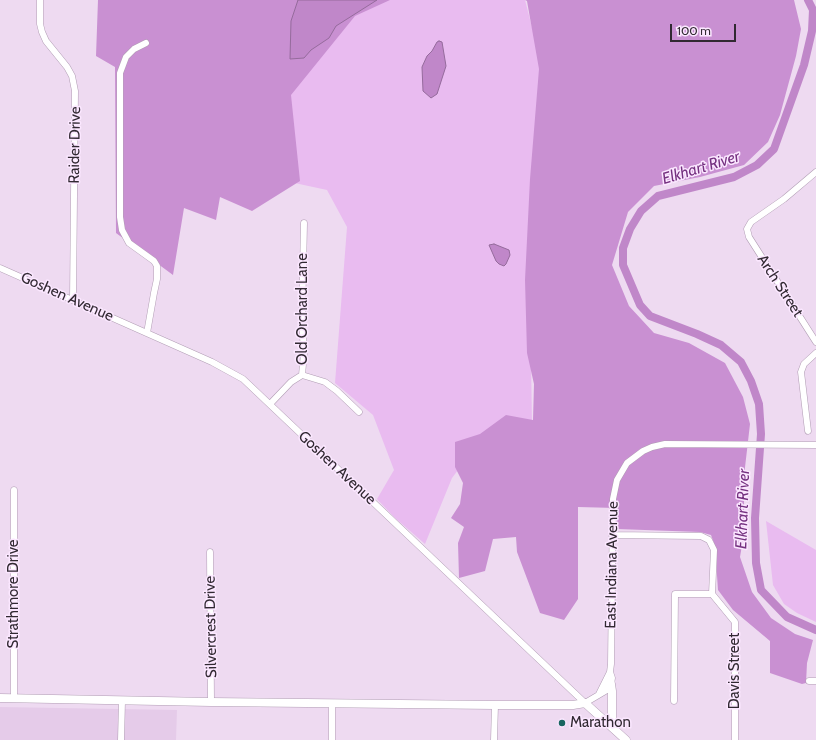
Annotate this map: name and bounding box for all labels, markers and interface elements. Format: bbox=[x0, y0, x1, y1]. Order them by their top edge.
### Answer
scale bar bbox=[672, 16, 738, 42]
text: 100 m bbox=[677, 23, 711, 38]
street label: Raider Drive bbox=[65, 106, 85, 184]
water label: Elkhart River bbox=[660, 147, 742, 189]
street label: Arch Street bbox=[753, 251, 807, 321]
street label: Old Orchard Lane bbox=[294, 253, 312, 365]
street label: Goshen Avenue bbox=[18, 269, 116, 325]
street label: Goshen Avenue bbox=[294, 427, 380, 509]
water label: Elkhart River bbox=[732, 469, 754, 549]
street label: East Indiana Avenue bbox=[602, 501, 622, 629]
street label: Strathmore Drive bbox=[5, 539, 23, 649]
street label: Silvercrest Drive bbox=[201, 576, 221, 678]
street label: Davis Street bbox=[726, 633, 744, 709]
place label: Marathon bbox=[570, 714, 631, 732]
marker: Marathon bbox=[557, 718, 567, 728]

